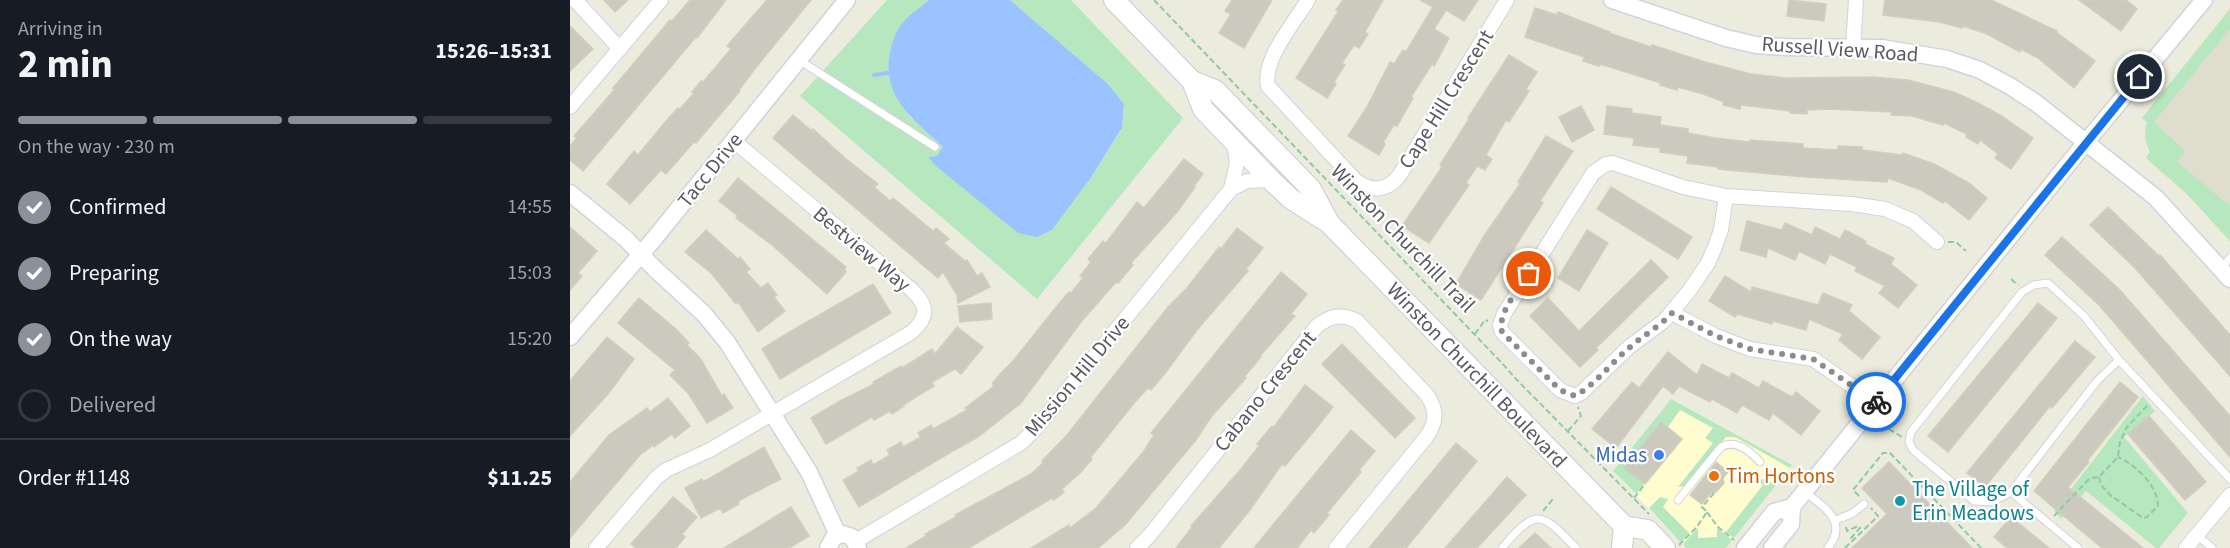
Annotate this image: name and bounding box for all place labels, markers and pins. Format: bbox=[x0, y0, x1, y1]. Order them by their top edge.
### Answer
pin bbox=[2114, 51, 2165, 102]
pin bbox=[1503, 248, 1554, 299]
place label: Midas bbox=[1596, 440, 1647, 470]
marker: Midas bbox=[1652, 448, 1666, 462]
place label: Tim Hortons bbox=[1726, 461, 1835, 491]
marker: Tim Hortons bbox=[1707, 469, 1721, 483]
place label: The Village of Erin Meadows bbox=[1912, 474, 2034, 528]
marker: The Village of Erin Meadows bbox=[1893, 494, 1907, 508]

